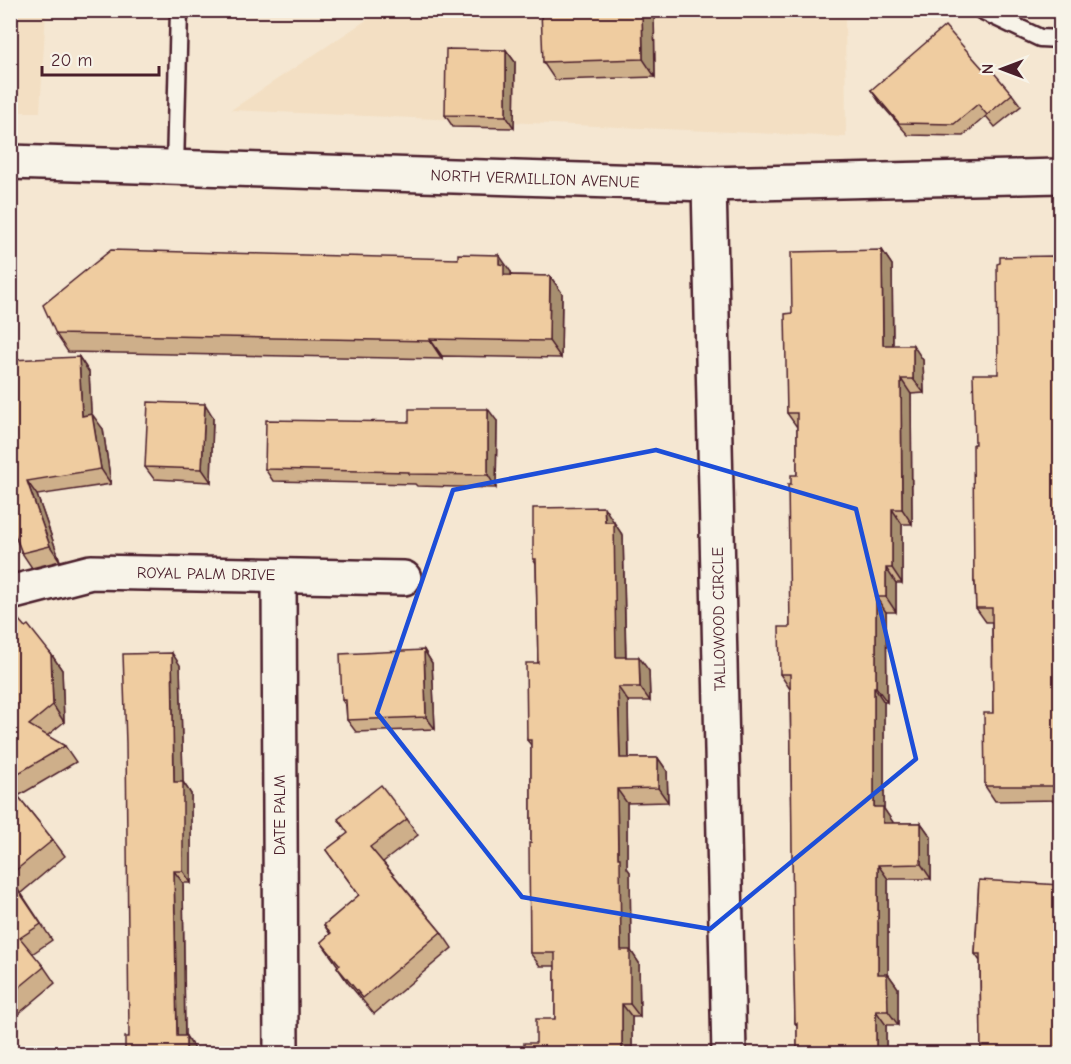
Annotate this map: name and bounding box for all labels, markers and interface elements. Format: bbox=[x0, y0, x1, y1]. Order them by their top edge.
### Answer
scale bar bbox=[42, 39, 159, 77]
north arrow bbox=[972, 39, 1032, 99]
text: 20 m bbox=[51, 50, 92, 71]
text: N bbox=[979, 64, 997, 74]
street label: NORTH VERMILLION AVENUE bbox=[430, 166, 640, 192]
street label: TALLOWOOD CIRCLE bbox=[709, 546, 729, 691]
street label: ROYAL PALM DRIVE bbox=[137, 564, 276, 584]
street label: DATE PALM bbox=[271, 775, 289, 855]

